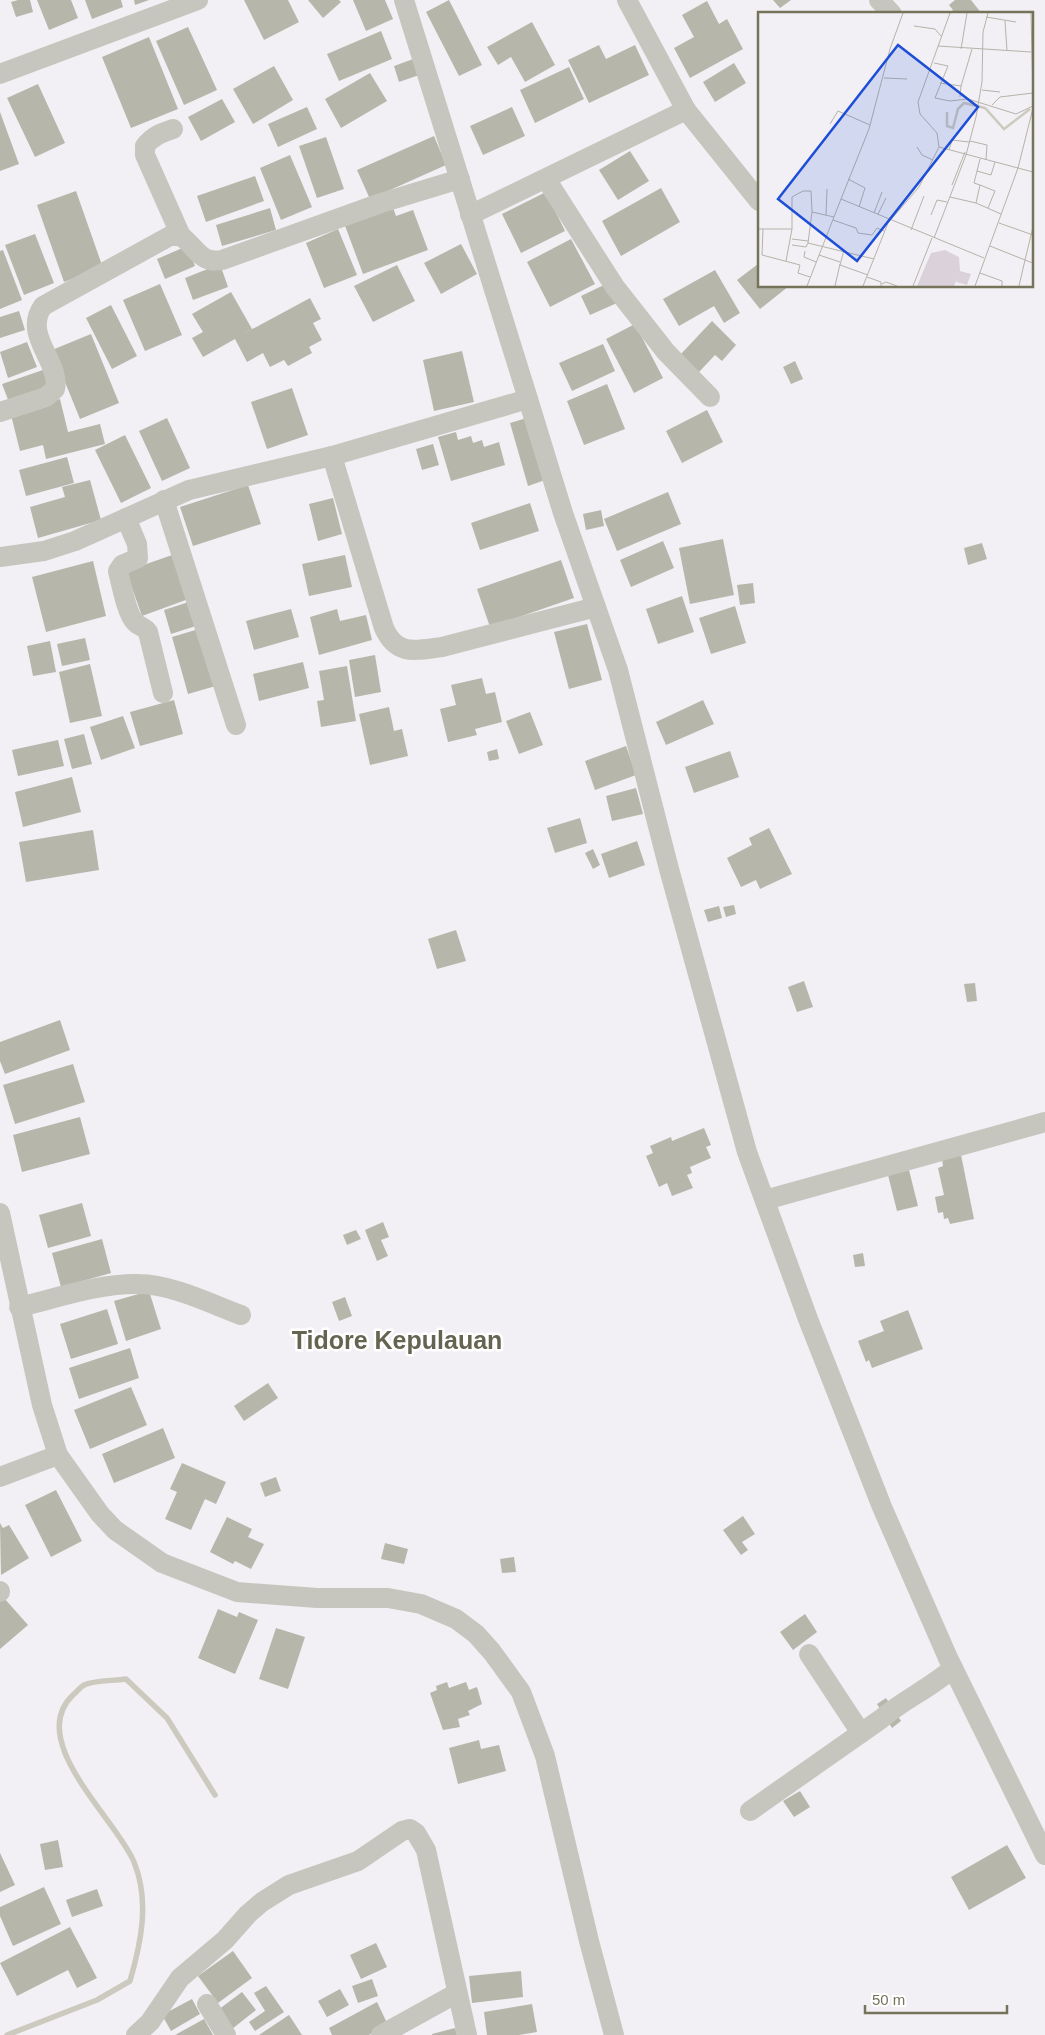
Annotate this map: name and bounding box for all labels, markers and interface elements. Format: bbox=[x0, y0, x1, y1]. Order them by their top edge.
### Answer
inset map bbox=[758, 12, 1032, 288]
district label: Tidore Kepulauan bbox=[292, 1326, 502, 1354]
scale bar bbox=[865, 1982, 1008, 2014]
text: 50 m bbox=[872, 1991, 905, 2008]

